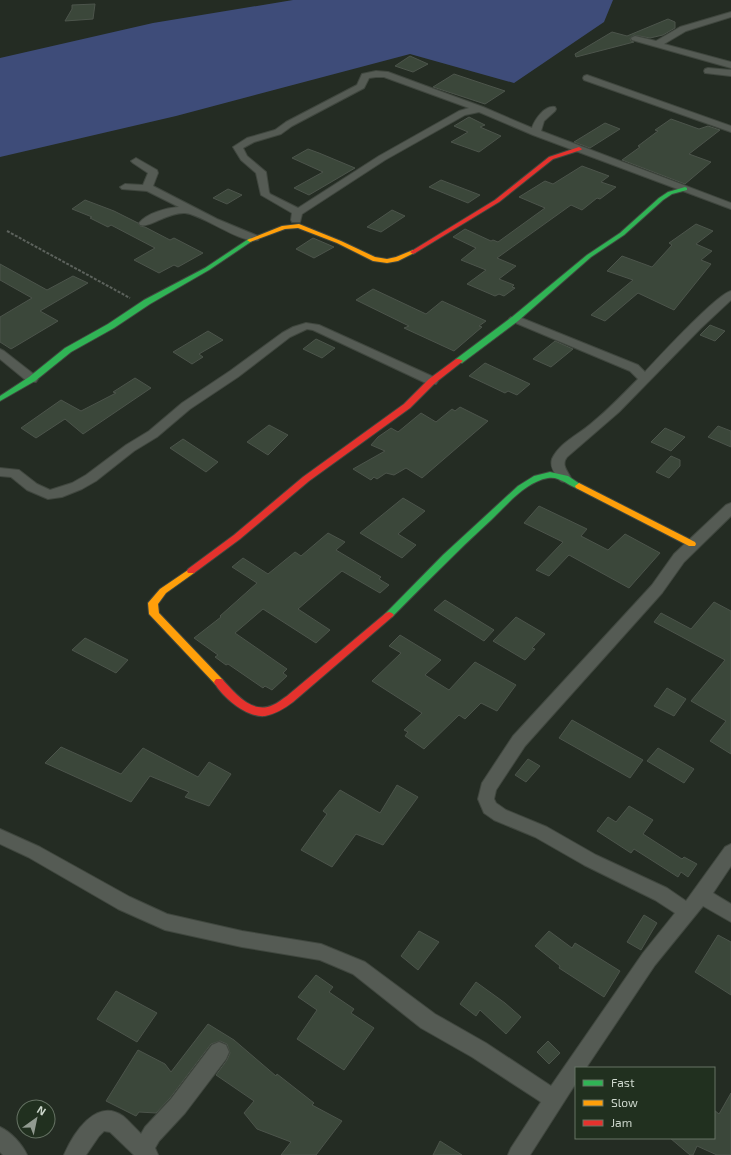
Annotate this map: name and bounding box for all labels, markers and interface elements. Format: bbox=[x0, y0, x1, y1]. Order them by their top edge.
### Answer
legend bbox=[575, 1067, 715, 1139]
text: Fast bbox=[611, 1075, 635, 1089]
text: Slow bbox=[611, 1095, 638, 1109]
north arrow bbox=[16, 1099, 56, 1139]
text: N bbox=[35, 1103, 49, 1118]
text: Jam bbox=[611, 1115, 632, 1129]

